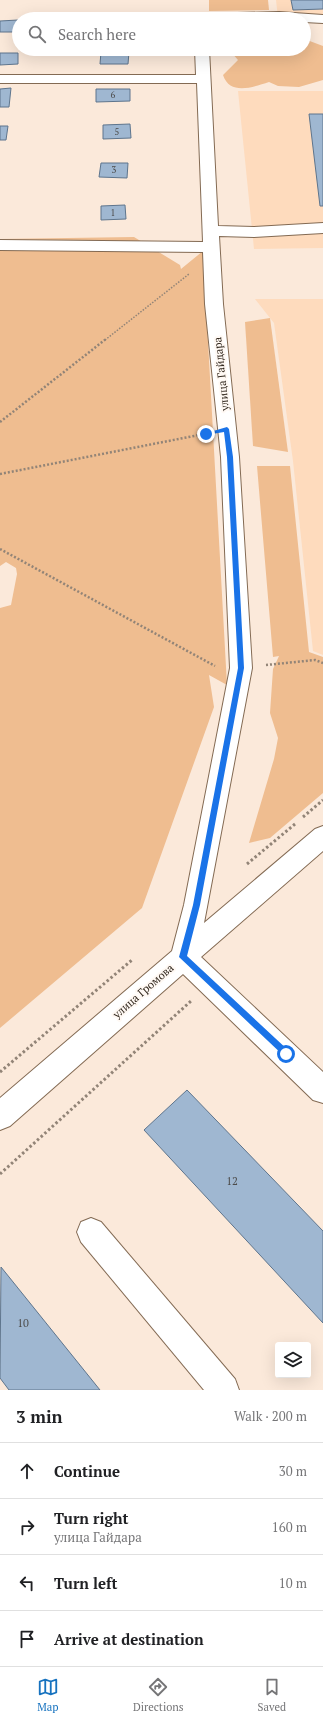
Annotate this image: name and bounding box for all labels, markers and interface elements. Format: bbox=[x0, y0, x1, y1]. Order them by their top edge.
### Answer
search box bbox=[12, 12, 311, 56]
icon: search bbox=[26, 23, 48, 45]
text: Search here bbox=[58, 24, 136, 44]
house number: 6 bbox=[111, 89, 116, 101]
house number: 5 bbox=[115, 126, 120, 138]
house number: 3 bbox=[112, 164, 117, 176]
house number: 1 bbox=[111, 207, 115, 219]
street label: улица Гайдара bbox=[210, 336, 232, 413]
route end bbox=[197, 425, 215, 443]
street label: улица Громова bbox=[109, 960, 177, 1022]
route start bbox=[277, 1045, 295, 1063]
house number: 12 bbox=[226, 1174, 238, 1188]
house number: 10 bbox=[17, 1316, 29, 1330]
map controls bbox=[275, 1342, 311, 1378]
button: layers bbox=[275, 1342, 311, 1378]
text: 3 min bbox=[16, 1405, 63, 1428]
text: Walk · 200 m bbox=[234, 1407, 307, 1425]
icon: ahead bbox=[16, 1460, 38, 1482]
text: Continue bbox=[54, 1461, 120, 1481]
text: 30 m bbox=[279, 1462, 307, 1480]
text: Turn right bbox=[54, 1508, 129, 1528]
icon: right bbox=[16, 1516, 38, 1538]
text: 160 m bbox=[272, 1518, 307, 1536]
text: улица Гайдара bbox=[54, 1528, 142, 1546]
icon: left bbox=[16, 1572, 38, 1594]
text: Turn left bbox=[54, 1573, 118, 1593]
text: 10 m bbox=[279, 1574, 307, 1592]
icon: arrive bbox=[16, 1628, 38, 1650]
text: Arrive at destination bbox=[54, 1629, 204, 1649]
tab: Map bbox=[37, 1676, 59, 1714]
tab: Directions bbox=[133, 1676, 184, 1714]
tab: Saved bbox=[258, 1676, 286, 1714]

